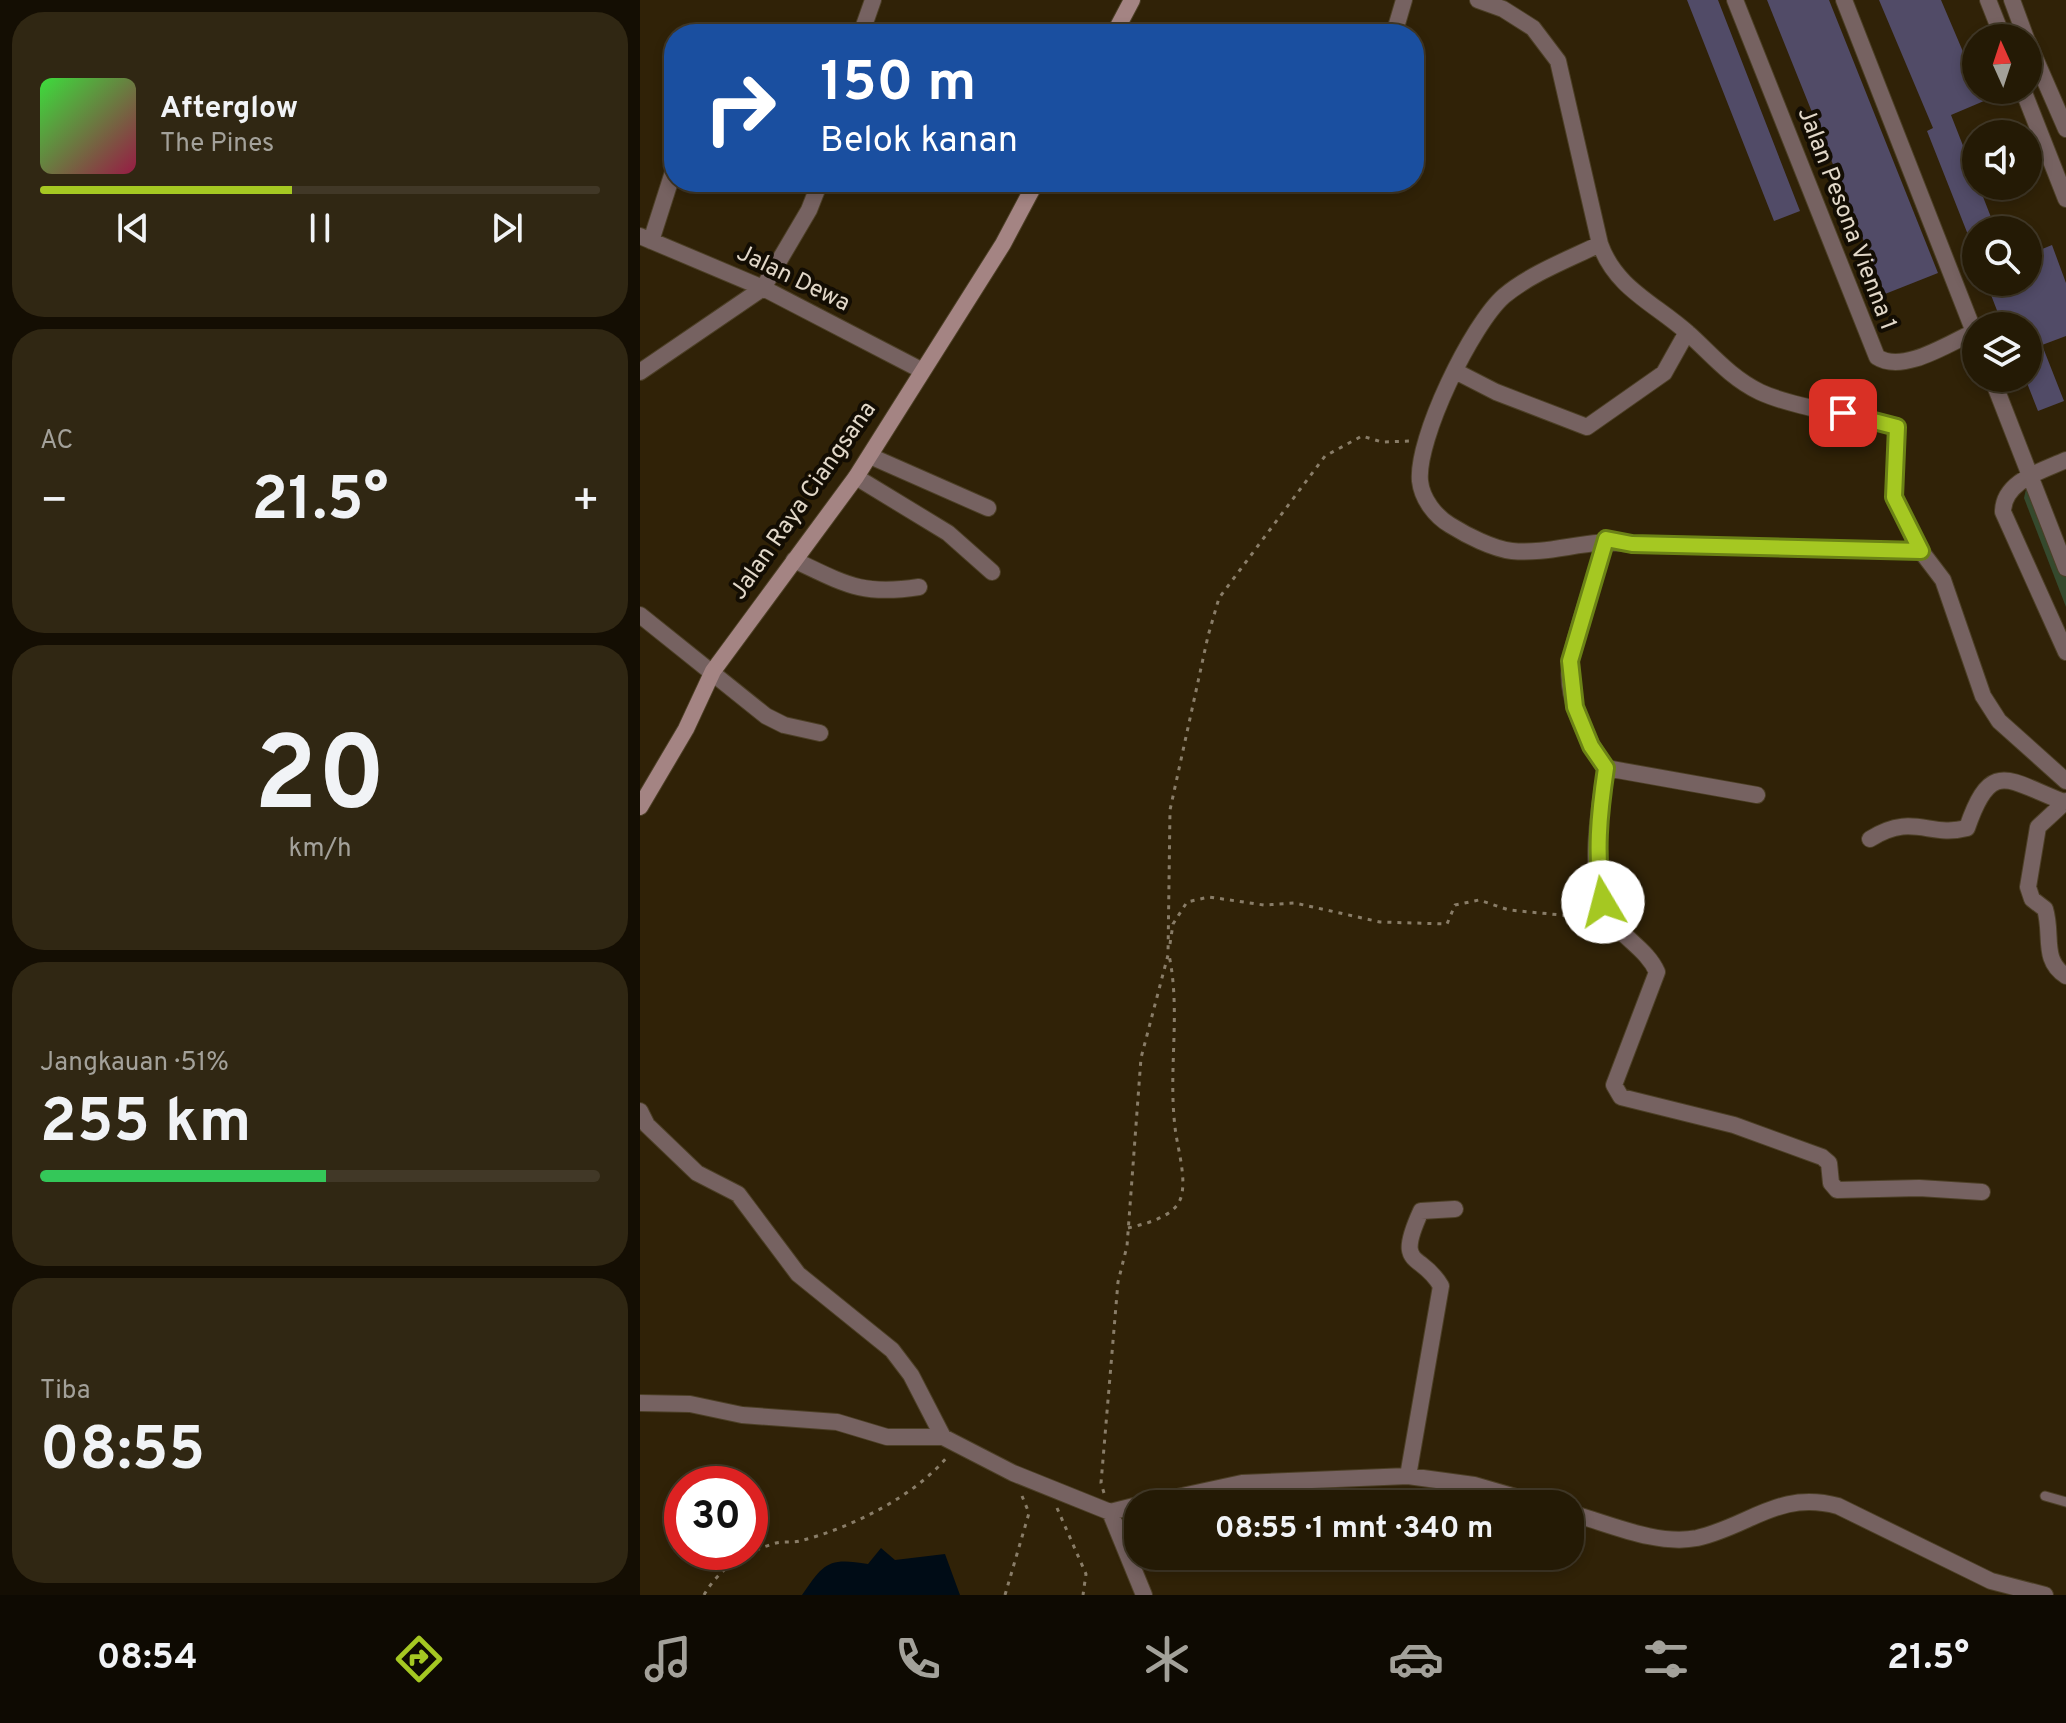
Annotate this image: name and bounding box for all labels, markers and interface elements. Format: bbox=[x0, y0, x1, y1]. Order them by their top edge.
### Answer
north arrow bbox=[1962, 24, 2042, 104]
map controls bbox=[1962, 24, 2042, 392]
text: 150 m bbox=[820, 50, 976, 120]
icon: right bbox=[688, 56, 792, 160]
text: Afterglow bbox=[160, 91, 298, 128]
street label: Jalan Pesona Vienna 1 bbox=[1790, 103, 1902, 335]
text: Belok kanan bbox=[820, 119, 1018, 165]
button: sound bbox=[1962, 120, 2042, 200]
text: The Pines bbox=[160, 128, 274, 161]
icon: previous bbox=[111, 206, 155, 250]
icon: pause bbox=[298, 206, 342, 250]
icon: next bbox=[485, 206, 529, 250]
button: search bbox=[1962, 216, 2042, 296]
street label: Jalan Dewa bbox=[731, 239, 855, 319]
button: layers bbox=[1962, 312, 2042, 392]
pin bbox=[1809, 379, 1877, 447]
icon: arrive bbox=[1821, 391, 1865, 435]
street label: Jalan Raya Ciangsana bbox=[724, 396, 884, 606]
text: AC bbox=[40, 425, 73, 458]
text: 21.5° bbox=[251, 465, 389, 541]
text: − bbox=[40, 475, 68, 531]
text: + bbox=[572, 475, 600, 531]
text: 20 bbox=[254, 715, 386, 847]
text: km/h bbox=[288, 833, 352, 866]
position arrow bbox=[1561, 860, 1645, 944]
text: Jangkauan · 51% bbox=[40, 1047, 229, 1080]
text: 255 km bbox=[40, 1087, 251, 1163]
text: Tiba bbox=[40, 1375, 90, 1408]
text: 08:55 bbox=[40, 1415, 205, 1491]
speed limit sign: 30 bbox=[664, 1466, 768, 1570]
text: 08:55 · 1 mnt · 340 m bbox=[1215, 1511, 1493, 1548]
icon: directions bbox=[391, 1631, 447, 1687]
icon: music bbox=[640, 1631, 696, 1687]
icon: phone bbox=[890, 1631, 946, 1687]
icon: climate bbox=[1139, 1631, 1195, 1687]
icon: car bbox=[1388, 1631, 1444, 1687]
icon: filters bbox=[1638, 1631, 1694, 1687]
text: 08:54 bbox=[97, 1636, 198, 1682]
text: 21.5° bbox=[1887, 1636, 1969, 1682]

